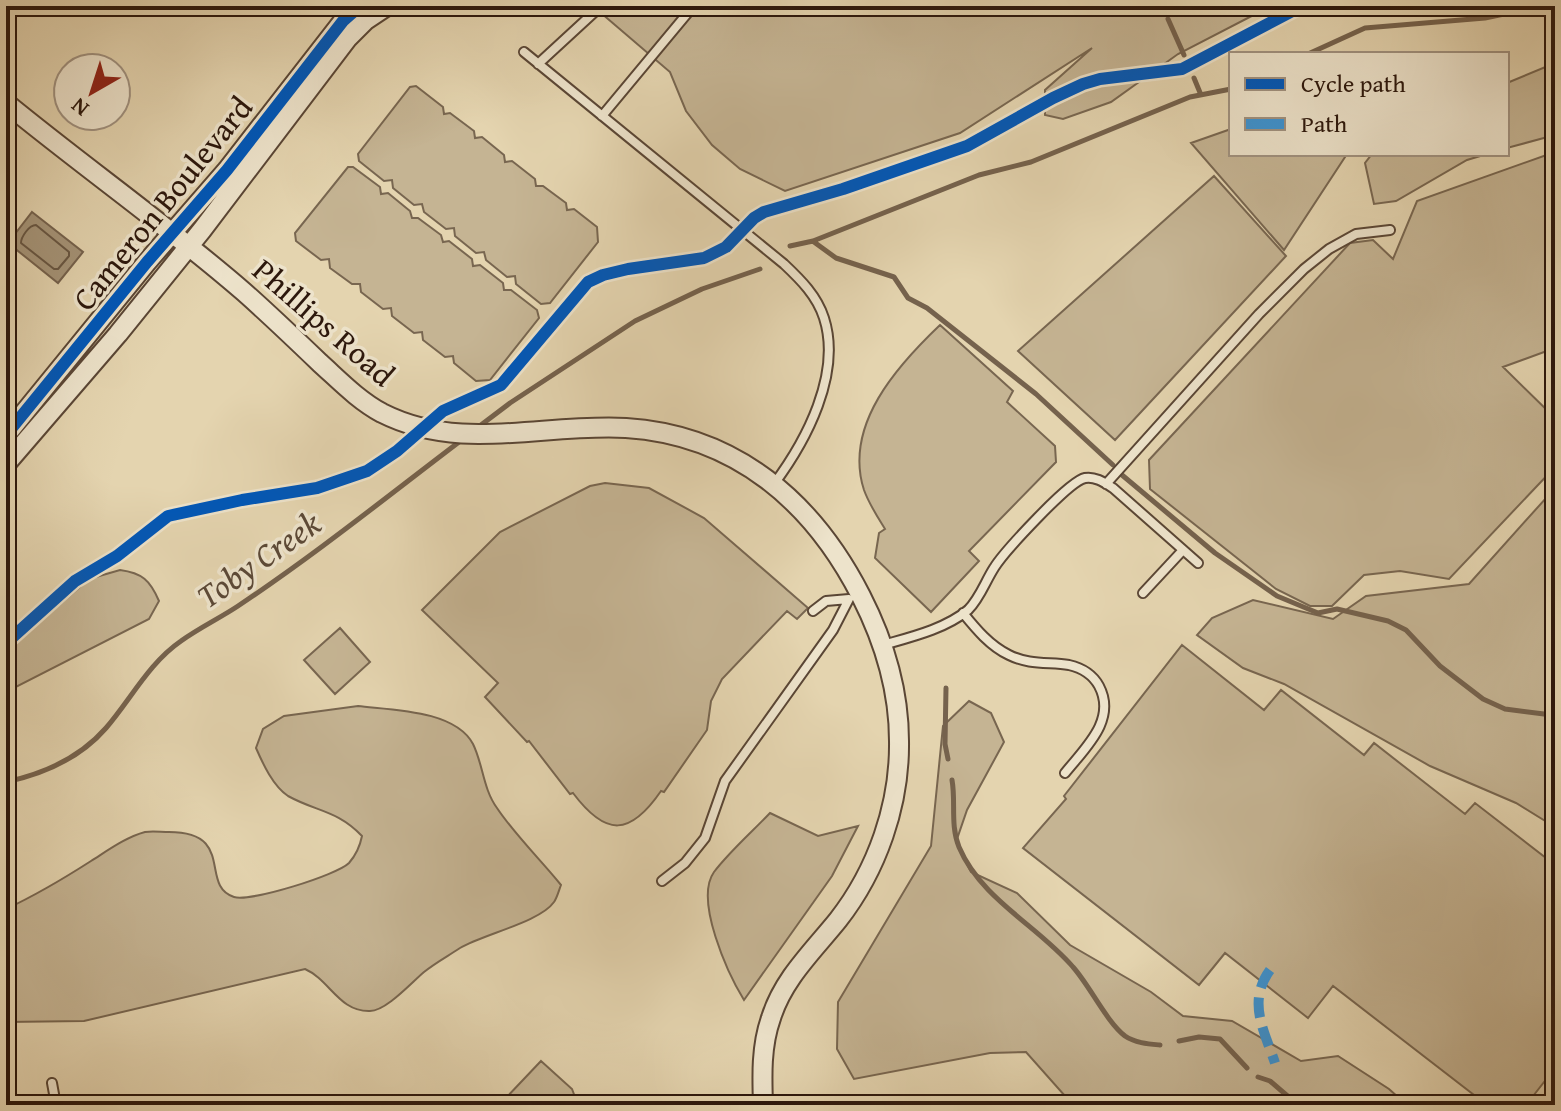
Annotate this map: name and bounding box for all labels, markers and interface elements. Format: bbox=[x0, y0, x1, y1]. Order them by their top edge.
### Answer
north arrow bbox=[52, 52, 132, 132]
legend bbox=[1229, 52, 1509, 156]
text: Cycle path bbox=[1301, 66, 1406, 101]
street label: Cameron Boulevard bbox=[61, 86, 263, 320]
text: N bbox=[63, 90, 95, 125]
text: Path bbox=[1301, 106, 1348, 141]
street label: Phillips Road bbox=[243, 247, 405, 397]
water label: Toby Creek bbox=[186, 498, 330, 620]

